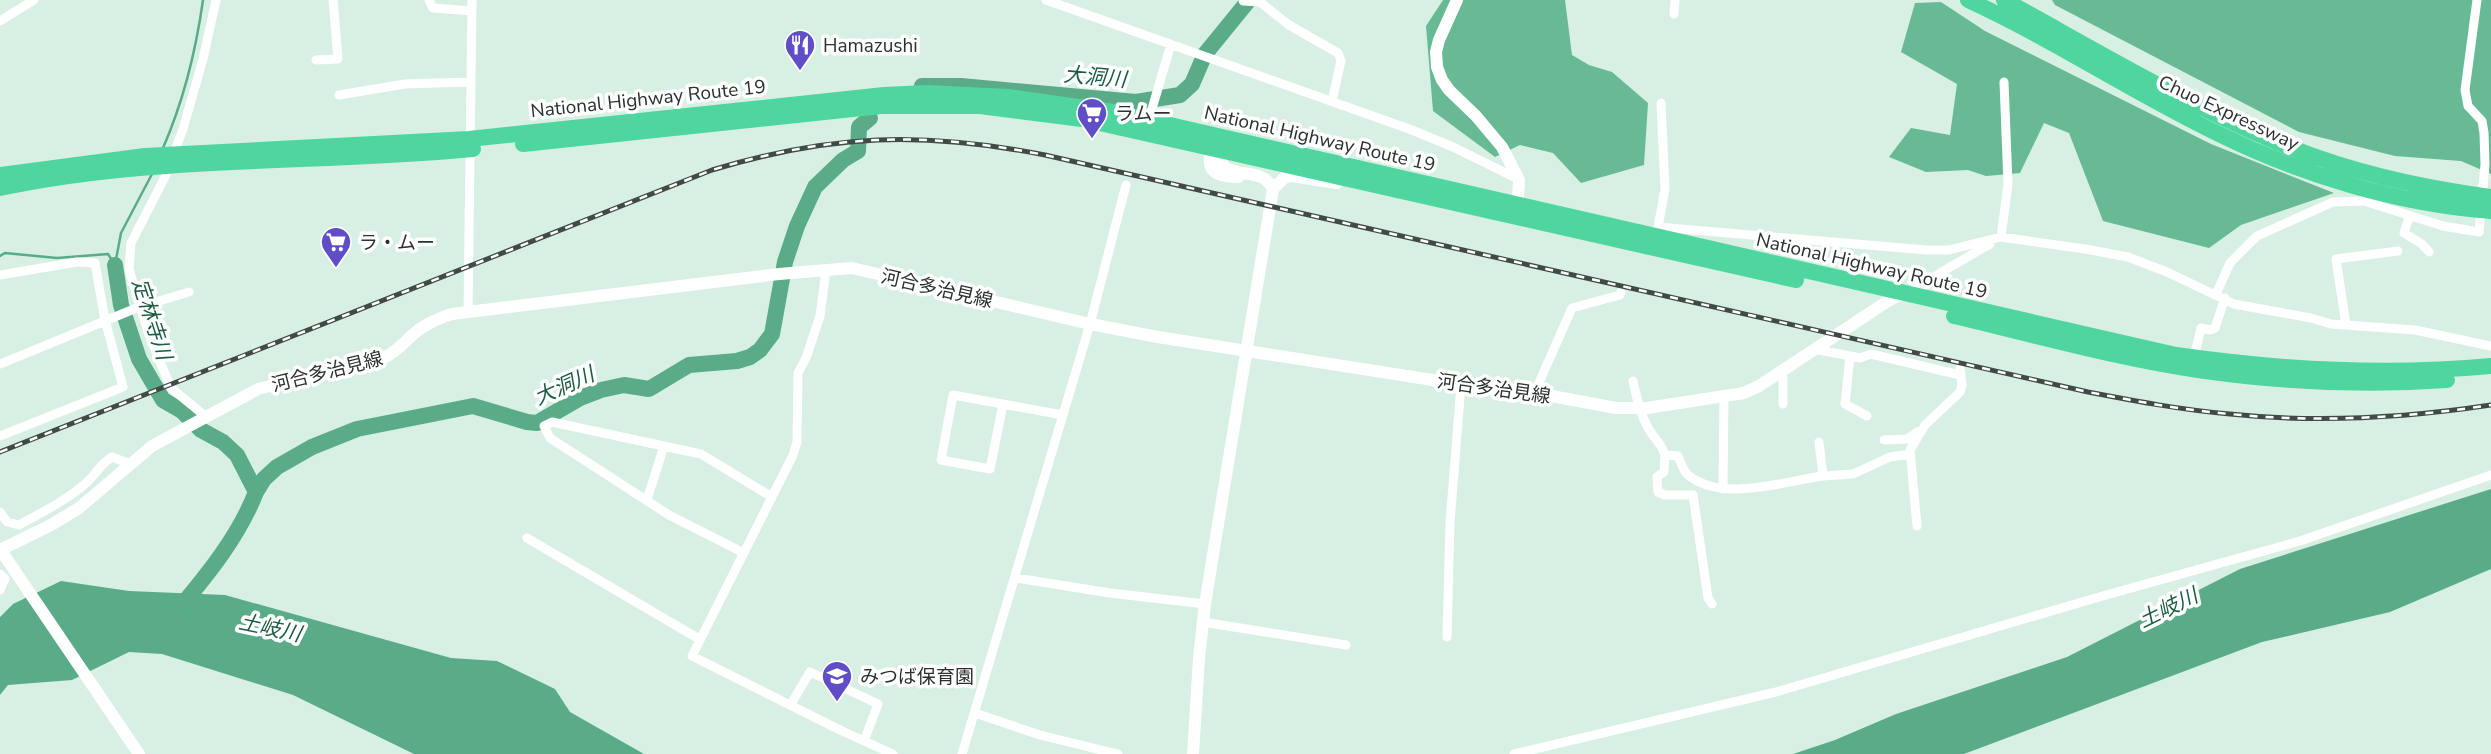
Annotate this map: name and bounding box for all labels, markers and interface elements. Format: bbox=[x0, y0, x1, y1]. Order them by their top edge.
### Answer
restaurant icon: Hamazushi bbox=[783, 28, 817, 72]
place label: Hamazushi bbox=[823, 33, 918, 59]
water label: 大洞川 bbox=[1062, 60, 1130, 94]
street label: Chuo Expressway bbox=[2154, 69, 2303, 157]
street label: National Highway Route 19 bbox=[529, 74, 767, 124]
supermarket icon: ラムー bbox=[1075, 96, 1109, 140]
street label: National Highway Route 19 bbox=[1202, 100, 1438, 178]
place label: ラムー bbox=[1115, 101, 1171, 127]
supermarket icon: ラ・ムー bbox=[319, 225, 353, 269]
street label: National Highway Route 19 bbox=[1754, 227, 1990, 305]
place label: ラ・ムー bbox=[359, 230, 435, 256]
street label: 河合多治見線 bbox=[878, 263, 995, 314]
water label: 定林寺川 bbox=[126, 275, 179, 365]
street label: 河合多治見線 bbox=[269, 346, 386, 398]
water label: 大洞川 bbox=[530, 360, 600, 412]
street label: 河合多治見線 bbox=[1436, 368, 1552, 410]
water label: 土岐川 bbox=[2134, 581, 2204, 634]
water label: 土岐川 bbox=[236, 608, 306, 649]
school or university icon: みつば保育園 bbox=[820, 659, 854, 703]
place label: みつば保育園 bbox=[860, 664, 974, 690]

